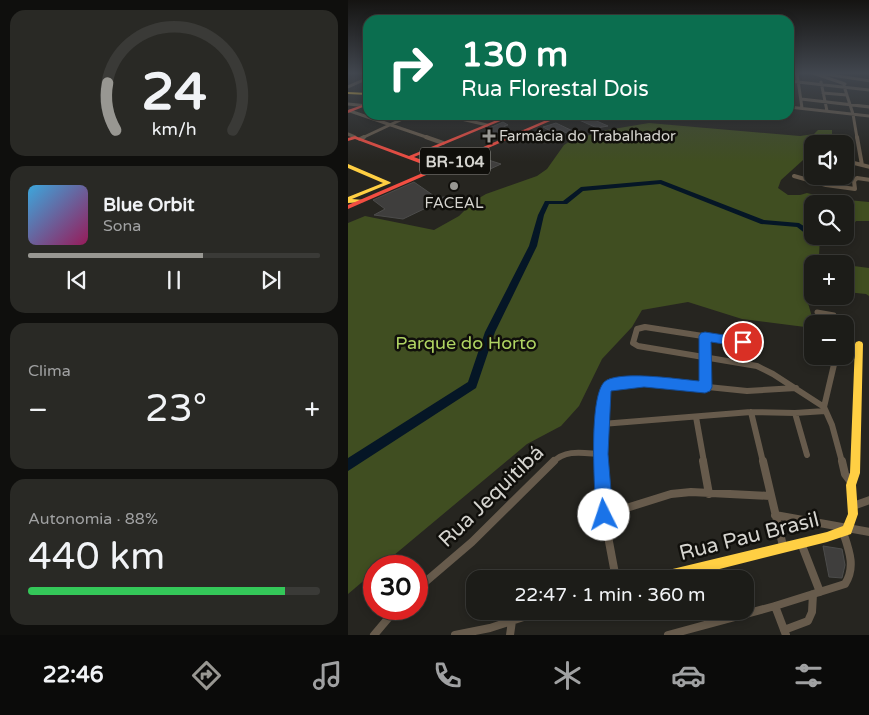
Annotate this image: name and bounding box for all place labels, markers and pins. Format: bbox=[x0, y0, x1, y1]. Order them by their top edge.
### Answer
place label: Farmácia do Trabalhador bbox=[499, 127, 676, 145]
marker: Farmácia do Trabalhador bbox=[483, 130, 495, 142]
marker: FACEAL bbox=[448, 180, 460, 192]
place label: FACEAL bbox=[424, 194, 484, 212]
pin bbox=[722, 321, 764, 363]

